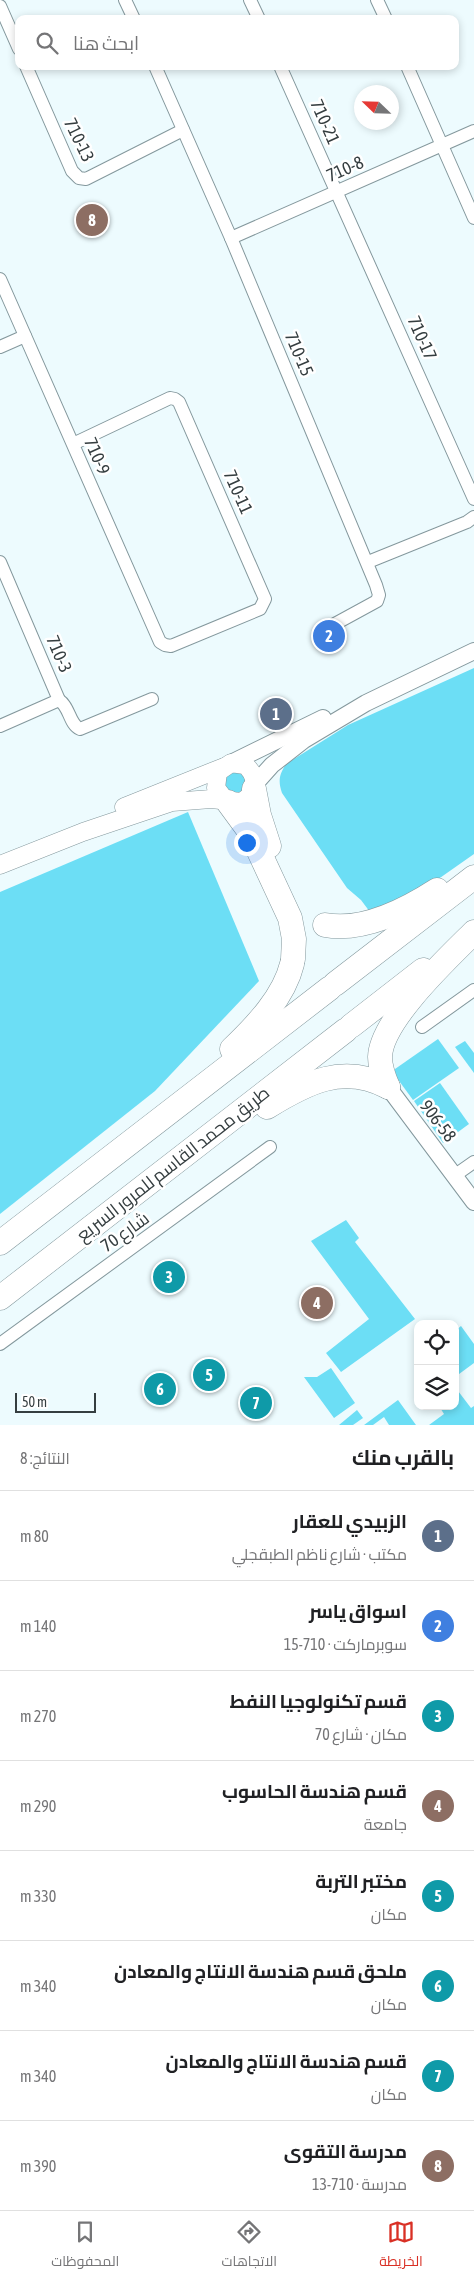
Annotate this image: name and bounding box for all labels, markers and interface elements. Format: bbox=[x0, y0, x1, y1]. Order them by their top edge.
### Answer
search box bbox=[15, 15, 459, 70]
icon: search bbox=[33, 29, 61, 57]
text: ابحث هنا bbox=[73, 32, 139, 54]
north arrow bbox=[354, 85, 399, 130]
street label: 710-21 bbox=[306, 96, 345, 147]
street label: 710-13 bbox=[60, 115, 99, 165]
street label: 710-8 bbox=[323, 151, 367, 186]
pin: 8 bbox=[76, 201, 108, 239]
street label: 710-17 bbox=[404, 313, 441, 363]
street label: 710-15 bbox=[281, 329, 318, 379]
street label: 710-9 bbox=[80, 434, 115, 478]
street label: 710-11 bbox=[220, 467, 257, 517]
pin: 2 bbox=[313, 617, 345, 655]
street label: 710-3 bbox=[42, 632, 77, 676]
pin: 1 bbox=[260, 695, 292, 733]
your location bbox=[234, 830, 260, 856]
street label: طريق محمد القاسم للمرور السريع bbox=[72, 1082, 275, 1247]
street label: 906-58 bbox=[416, 1096, 461, 1146]
street label: شارع 70 bbox=[97, 1207, 154, 1258]
pin: 3 bbox=[153, 1258, 185, 1296]
pin: 4 bbox=[301, 1284, 333, 1322]
map controls bbox=[414, 1320, 459, 1410]
button: locate bbox=[414, 1320, 459, 1365]
pin: 5 bbox=[193, 1356, 225, 1394]
button: layers bbox=[414, 1365, 459, 1410]
pin: 6 bbox=[144, 1370, 176, 1408]
pin: 7 bbox=[240, 1384, 272, 1422]
scale bar bbox=[15, 1390, 96, 1413]
text: 50 m bbox=[22, 1394, 47, 1410]
text: بالقرب منك bbox=[352, 1445, 454, 1469]
text: النتائج: 8 bbox=[20, 1449, 70, 1467]
text: الزبيدي للعقار bbox=[293, 1510, 407, 1532]
text: 80 m bbox=[20, 1527, 49, 1545]
text: 1 bbox=[434, 1527, 442, 1545]
text: مكتب · شارع ناظم الطبقجلي bbox=[232, 1545, 407, 1563]
text: اسواق ياسر bbox=[309, 1600, 407, 1622]
text: 140 m bbox=[20, 1617, 56, 1635]
text: 2 bbox=[434, 1617, 442, 1635]
text: سوبرماركت · 710-15 bbox=[284, 1635, 407, 1653]
text: قسم تكنولوجيا النفط bbox=[230, 1690, 407, 1712]
text: 270 m bbox=[20, 1707, 56, 1725]
text: 3 bbox=[434, 1707, 442, 1725]
text: مكان · شارع 70 bbox=[315, 1725, 407, 1743]
text: قسم هندسة الحاسوب bbox=[222, 1780, 407, 1802]
text: 290 m bbox=[20, 1797, 56, 1815]
text: 4 bbox=[434, 1797, 442, 1815]
text: جامعة bbox=[364, 1815, 407, 1833]
text: مختبر التربة bbox=[315, 1870, 407, 1892]
text: 330 m bbox=[20, 1887, 56, 1905]
text: 5 bbox=[434, 1887, 442, 1905]
text: مكان bbox=[371, 1905, 407, 1923]
text: ملحق قسم هندسة الانتاج والمعادن bbox=[114, 1960, 407, 1982]
text: 340 m bbox=[20, 1977, 56, 1995]
text: 6 bbox=[434, 1977, 442, 1995]
text: مكان bbox=[371, 1995, 407, 2013]
text: قسم هندسة الانتاج والمعادن bbox=[166, 2050, 407, 2072]
text: 340 m bbox=[20, 2067, 56, 2085]
text: 7 bbox=[434, 2067, 442, 2085]
text: مكان bbox=[371, 2085, 407, 2103]
text: مدرسة التقوى bbox=[284, 2140, 407, 2162]
text: 390 m bbox=[20, 2157, 56, 2175]
text: 8 bbox=[434, 2157, 442, 2175]
text: مدرسة · 710-13 bbox=[312, 2175, 407, 2193]
tab: المحفوظات bbox=[51, 2218, 119, 2274]
tab: الاتجاهات bbox=[222, 2218, 277, 2274]
tab: الخريطة bbox=[379, 2218, 423, 2274]

